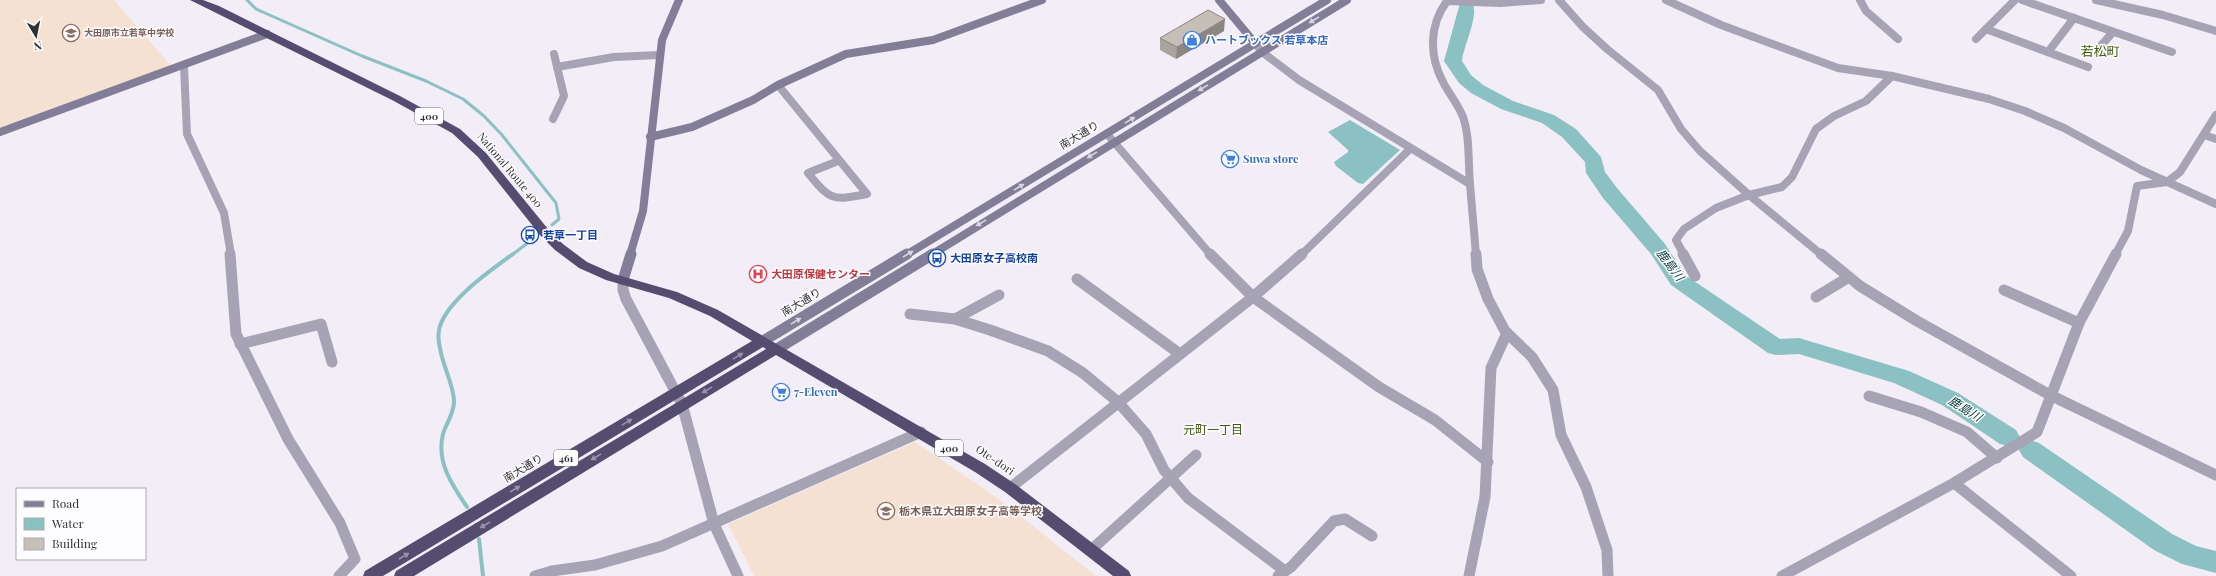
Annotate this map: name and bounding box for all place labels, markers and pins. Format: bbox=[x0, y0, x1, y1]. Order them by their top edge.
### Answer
school or university icon: 大田原市立若草中学校 bbox=[61, 23, 81, 43]
place label: 大田原市立若草中学校 bbox=[84, 26, 175, 38]
shop icon: ハートブックス 若草本店 bbox=[1182, 30, 1202, 50]
place label: ハートブックス 若草本店 bbox=[1205, 32, 1328, 47]
supermarket icon: Suwa store bbox=[1220, 149, 1240, 169]
place label: Suwa store bbox=[1243, 151, 1299, 166]
bus stop icon: 若草一丁目 bbox=[520, 225, 540, 245]
place label: 若草一丁目 bbox=[543, 227, 598, 242]
bus stop icon: 大田原女子高校南 bbox=[927, 248, 947, 268]
place label: 大田原女子高校南 bbox=[950, 250, 1038, 265]
hospital icon: 大田原保健センター bbox=[748, 264, 768, 284]
place label: 大田原保健センター bbox=[771, 266, 870, 281]
supermarket icon: 7-Eleven bbox=[771, 382, 791, 402]
place label: 7-Eleven bbox=[794, 384, 838, 399]
school or university icon: 栃木県立大田原女子高等学校 bbox=[876, 501, 896, 521]
place label: 栃木県立大田原女子高等学校 bbox=[899, 503, 1042, 518]

